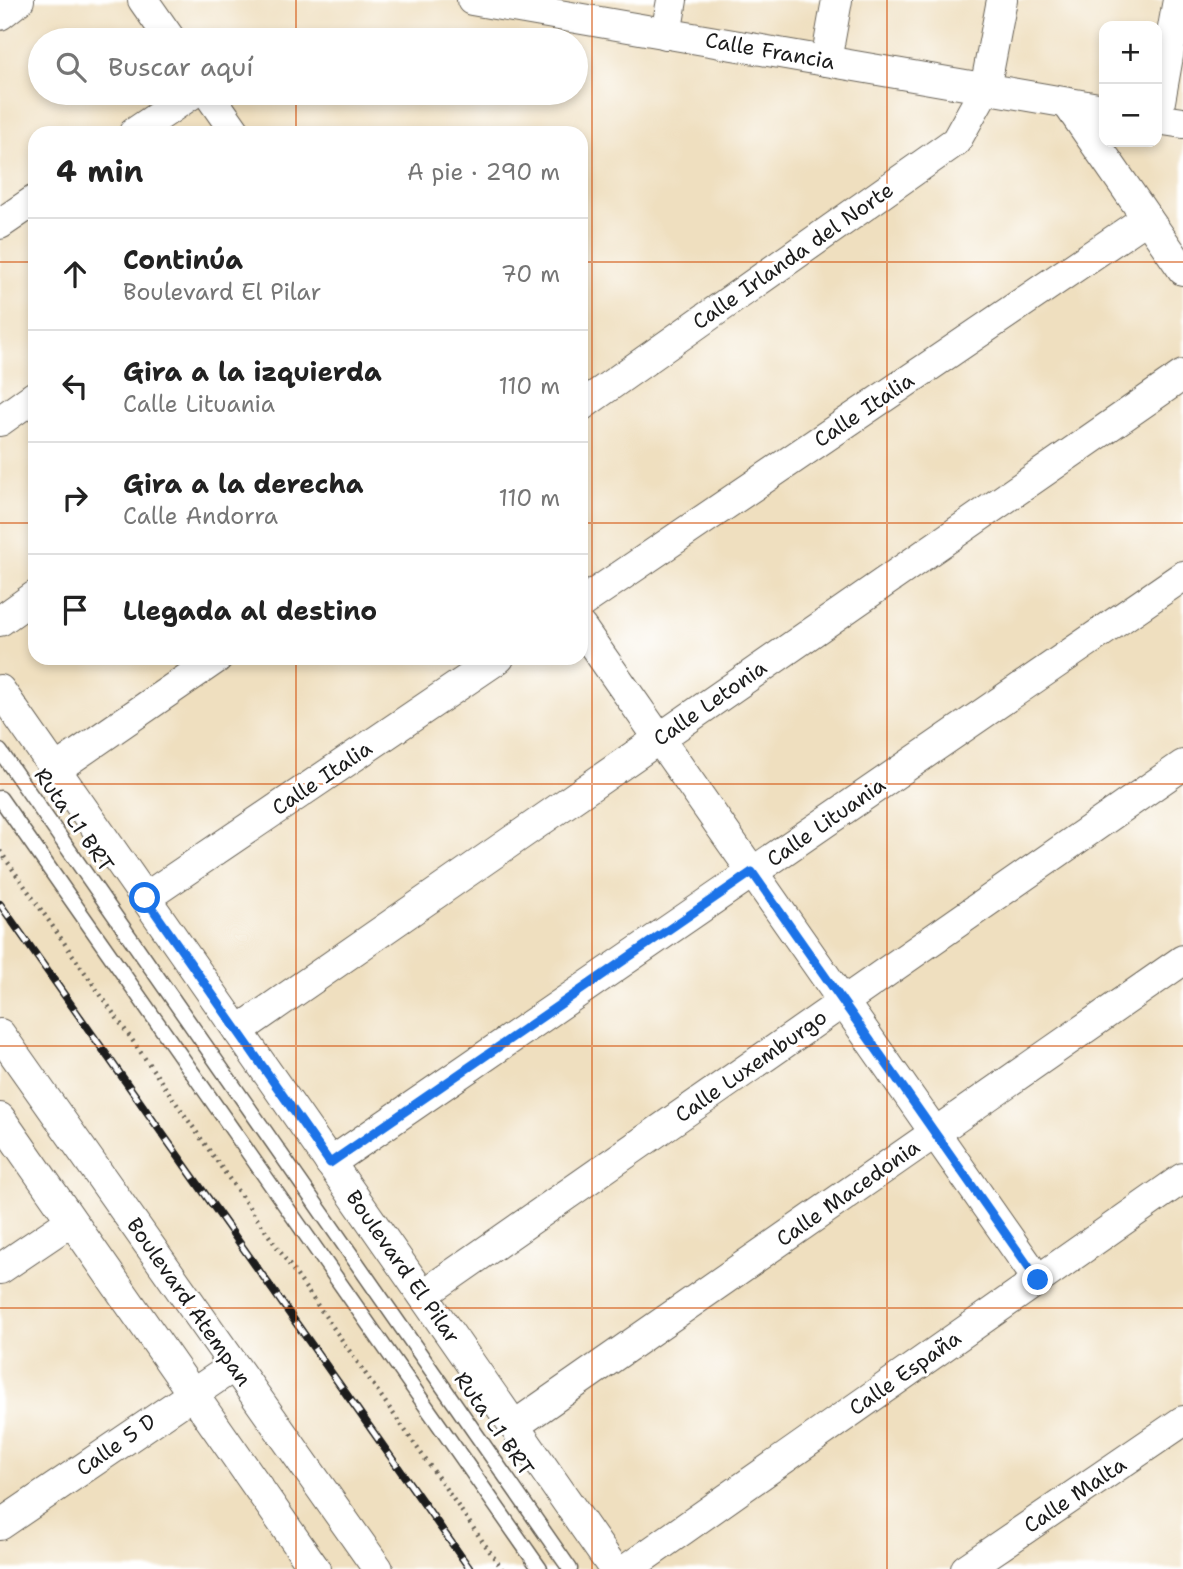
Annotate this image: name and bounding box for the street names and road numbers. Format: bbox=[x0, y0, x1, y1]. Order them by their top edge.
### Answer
street label: Calle Francia bbox=[703, 26, 837, 76]
street label: Calle Irlanda del Norte bbox=[687, 176, 899, 336]
street label: Calle Italia bbox=[809, 366, 919, 454]
street label: Calle Letonia bbox=[648, 654, 772, 752]
street label: Calle Italia bbox=[267, 734, 377, 822]
street label: Ruta L1 BRT bbox=[28, 762, 120, 878]
street label: Calle Lituania bbox=[761, 771, 891, 873]
street label: Calle Luxemburgo bbox=[670, 1003, 832, 1129]
street label: Calle Macedonia bbox=[771, 1133, 925, 1253]
street label: Boulevard El Pilar bbox=[340, 1185, 466, 1349]
street label: Boulevard Atempan bbox=[120, 1212, 258, 1392]
street label: Calle España bbox=[843, 1324, 967, 1422]
street label: Ruta L1 BRT bbox=[448, 1366, 540, 1482]
street label: Calle 5 D bbox=[71, 1407, 161, 1483]
street label: Calle Malta bbox=[1018, 1450, 1132, 1540]

